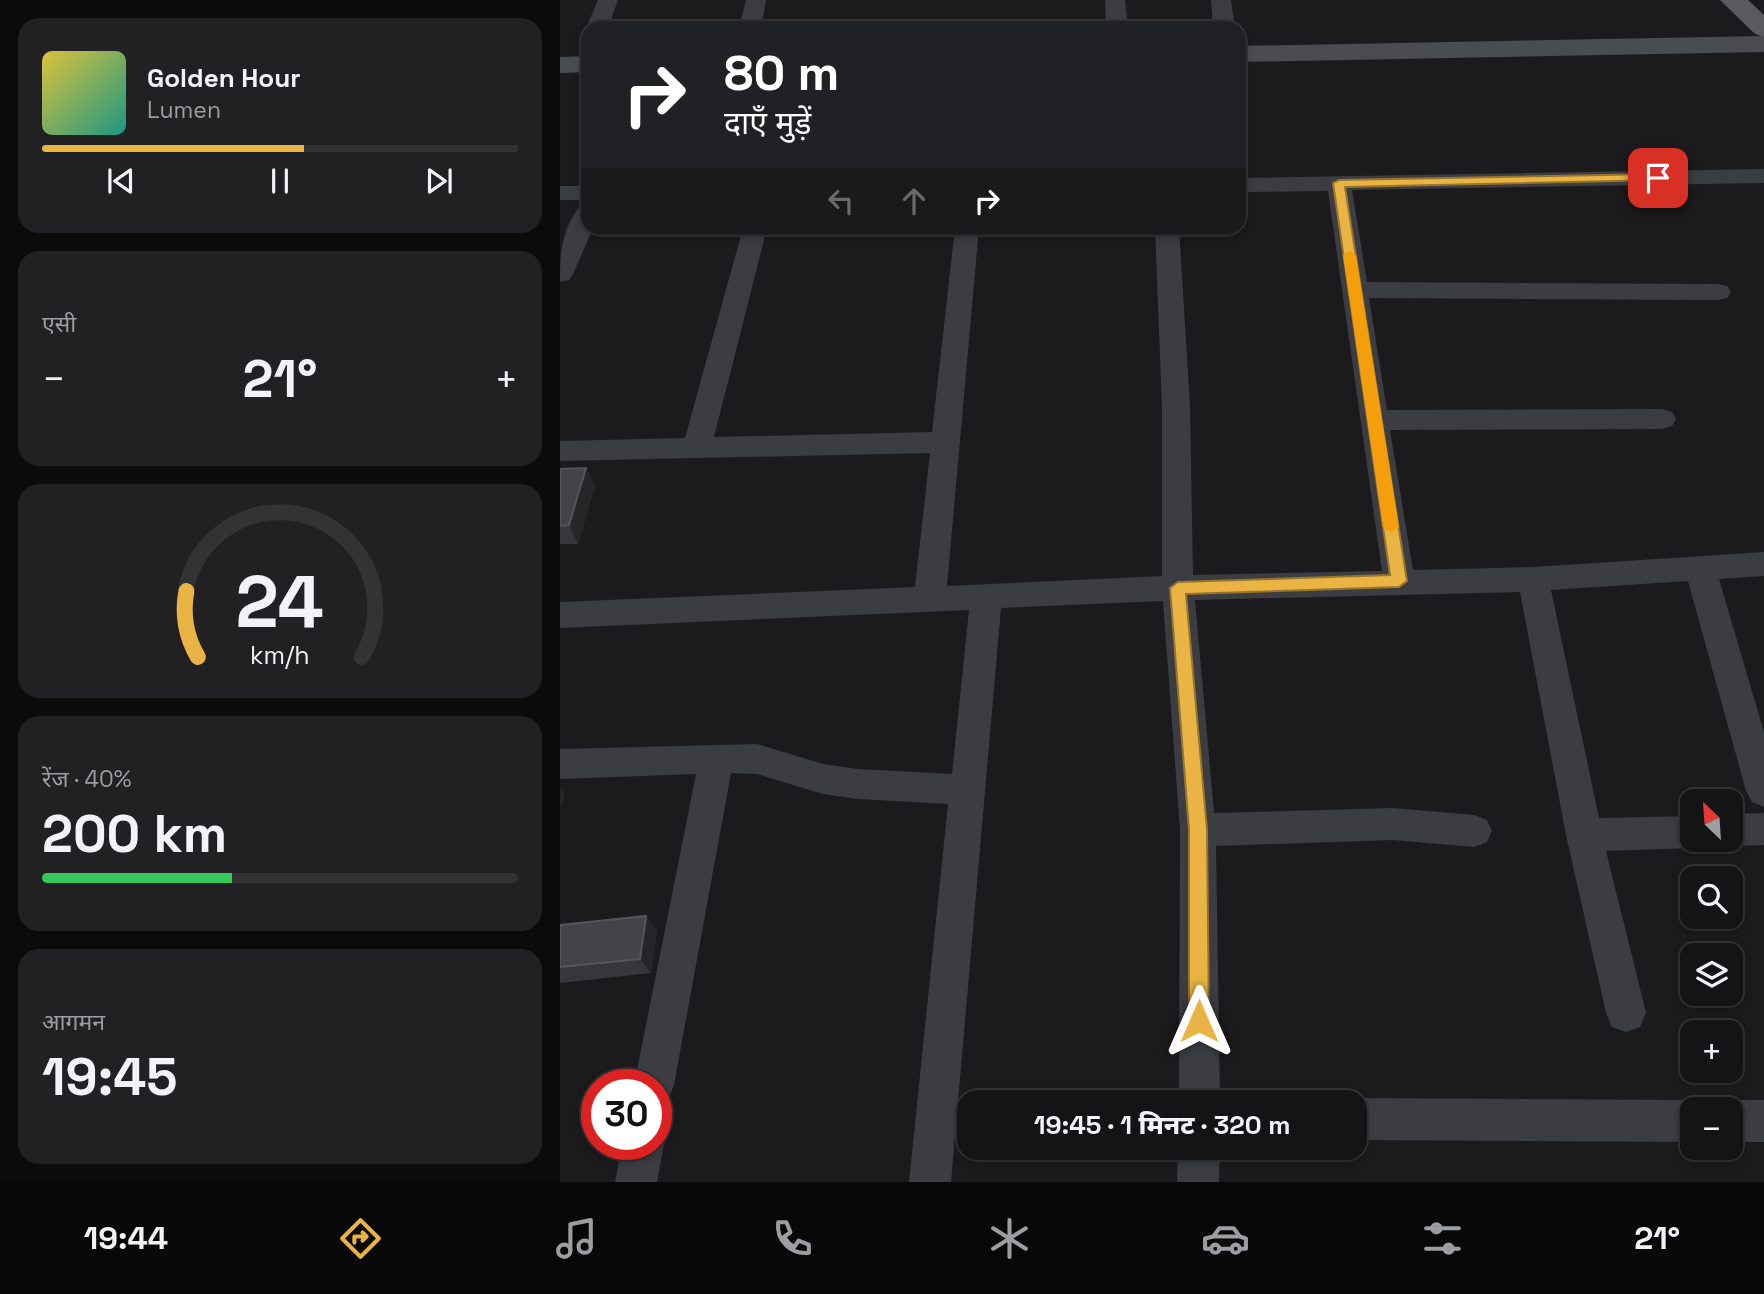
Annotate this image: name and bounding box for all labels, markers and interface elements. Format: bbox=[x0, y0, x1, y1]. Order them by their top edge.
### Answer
text: 80 m bbox=[724, 42, 839, 104]
icon: right bbox=[609, 49, 700, 140]
text: Golden Hour bbox=[147, 61, 301, 95]
text: Lumen bbox=[147, 95, 221, 125]
text: दाएँ मुड़ें bbox=[724, 103, 811, 143]
pin bbox=[1628, 148, 1688, 208]
icon: arrive bbox=[1639, 159, 1677, 197]
icon: previous bbox=[102, 162, 140, 200]
icon: pause bbox=[261, 162, 299, 200]
icon: next bbox=[420, 162, 458, 200]
icon: left bbox=[822, 182, 860, 220]
icon: ahead bbox=[895, 182, 933, 220]
icon: right bbox=[968, 182, 1006, 220]
text: एसी bbox=[42, 309, 76, 339]
text: 21° bbox=[243, 346, 317, 412]
text: − bbox=[42, 355, 66, 403]
text: + bbox=[494, 355, 518, 403]
text: 24 bbox=[236, 555, 324, 648]
text: km/h bbox=[250, 639, 310, 671]
text: रेंज · 40% bbox=[42, 764, 131, 794]
north arrow bbox=[1680, 789, 1743, 852]
map controls bbox=[1680, 789, 1743, 1160]
text: 200 km bbox=[42, 801, 227, 867]
button: search bbox=[1680, 866, 1743, 929]
button: layers bbox=[1680, 943, 1743, 1006]
position arrow bbox=[1162, 984, 1236, 1058]
text: आगमन bbox=[42, 1007, 105, 1037]
button: + bbox=[1680, 1020, 1743, 1083]
text: 19:45 bbox=[42, 1044, 177, 1110]
speed limit sign: 30 bbox=[581, 1069, 672, 1160]
button: − bbox=[1680, 1097, 1743, 1160]
text: 19:45 · 1 मिनट · 320 m bbox=[1034, 1108, 1290, 1142]
icon: directions bbox=[336, 1214, 385, 1263]
icon: music bbox=[552, 1214, 601, 1263]
icon: phone bbox=[768, 1214, 817, 1263]
icon: climate bbox=[985, 1214, 1034, 1263]
icon: car bbox=[1201, 1214, 1250, 1263]
icon: filters bbox=[1418, 1214, 1467, 1263]
text: 19:44 bbox=[84, 1218, 168, 1258]
text: 21° bbox=[1634, 1218, 1680, 1258]

